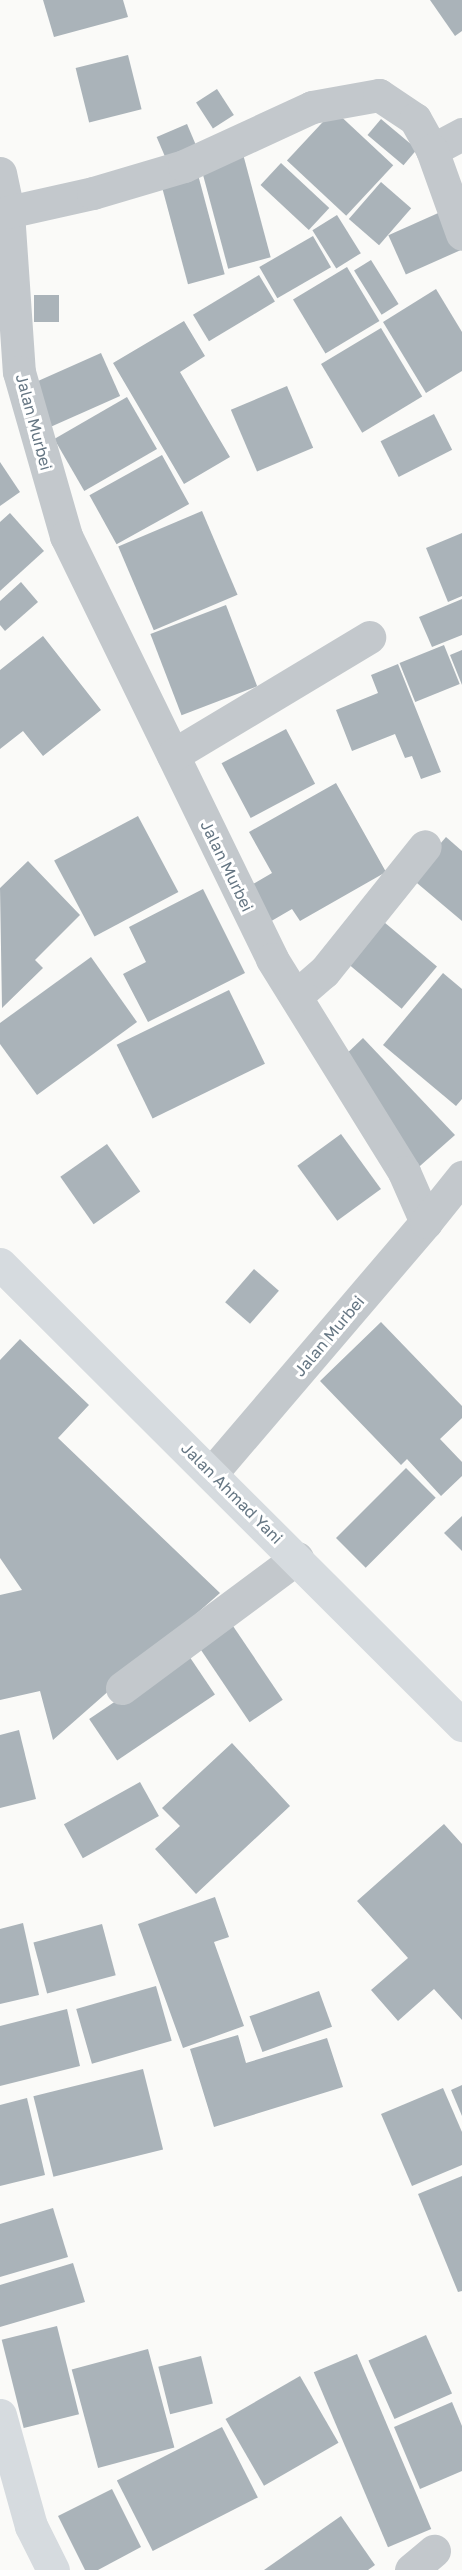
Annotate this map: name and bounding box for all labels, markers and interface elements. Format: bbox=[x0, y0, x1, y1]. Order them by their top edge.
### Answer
street label: Jalan Murbei bbox=[12, 372, 56, 472]
street label: Jalan Murbei bbox=[197, 817, 257, 915]
street label: Jalan Murbei bbox=[290, 1292, 368, 1380]
street label: Jalan Ahmad Yani bbox=[177, 1438, 287, 1548]

